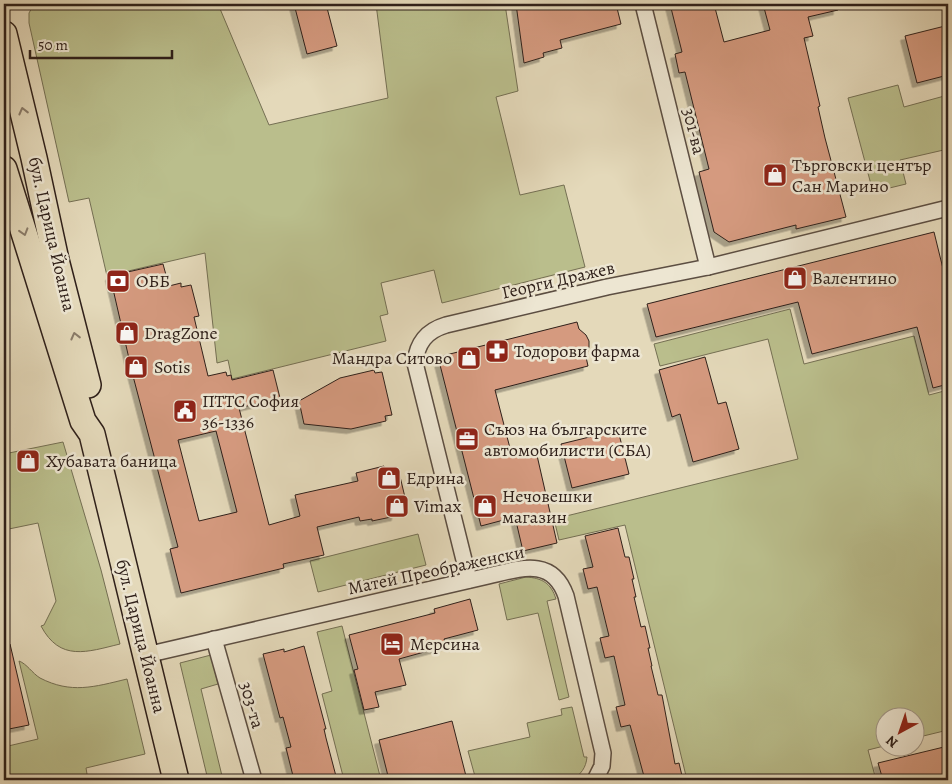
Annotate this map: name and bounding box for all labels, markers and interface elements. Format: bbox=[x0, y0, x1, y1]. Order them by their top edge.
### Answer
scale bar bbox=[30, 28, 172, 60]
text: 50 m bbox=[38, 35, 68, 55]
street label: 301-ва bbox=[677, 105, 711, 157]
one-way arrow bbox=[18, 107, 29, 116]
place label: Търговски център Сан Марино bbox=[792, 153, 932, 198]
street label: бул. Царица Йоанна bbox=[23, 154, 82, 314]
shop icon: Търговски център Сан Марино bbox=[762, 162, 788, 188]
one-way arrow bbox=[18, 228, 28, 236]
street label: Георги Дражев bbox=[499, 255, 617, 305]
shop icon: Валентино bbox=[782, 265, 808, 291]
place label: Валентино bbox=[812, 266, 897, 290]
bank icon: ОББ bbox=[105, 268, 131, 294]
place label: ОББ bbox=[136, 269, 170, 293]
shop icon: DragZone bbox=[114, 320, 140, 346]
place label: DragZone bbox=[144, 321, 218, 345]
one-way arrow bbox=[71, 332, 81, 340]
pharmacy icon: Тодорови фарма bbox=[484, 338, 510, 364]
place label: Тодорови фарма bbox=[514, 339, 641, 363]
shop icon: Мандра Ситово bbox=[456, 345, 482, 371]
place label: Мандра Ситово bbox=[332, 346, 452, 370]
shop icon: Sotis bbox=[123, 354, 149, 380]
place label: Sotis bbox=[154, 355, 190, 379]
place label: ПТТС София 36-1336 bbox=[202, 389, 299, 434]
public building icon: ПТТС София 36-1336 bbox=[172, 398, 198, 424]
place label: Съюз на българските автомобилисти (СБА) bbox=[484, 417, 651, 462]
office icon: Съюз на българските автомобилисти (СБА) bbox=[454, 426, 480, 452]
shop icon: Хубавата баница bbox=[15, 448, 41, 474]
place label: Хубавата баница bbox=[46, 449, 178, 473]
shop icon: Едрина bbox=[376, 465, 402, 491]
place label: Едрина bbox=[406, 466, 465, 490]
place label: Нечовешки магазин bbox=[502, 484, 593, 529]
shop icon: Vimax bbox=[384, 493, 410, 519]
shop icon: Нечовешки магазин bbox=[472, 493, 498, 519]
place label: Vimax bbox=[413, 494, 462, 518]
street label: Матей Преображенски bbox=[345, 540, 527, 600]
street label: бул. Царица Йоанна bbox=[110, 557, 172, 716]
hotel icon: Мерсина bbox=[379, 631, 405, 657]
place label: Мерсина bbox=[410, 632, 480, 656]
street label: 303-та bbox=[234, 679, 270, 732]
north arrow bbox=[874, 706, 924, 756]
text: N bbox=[882, 731, 902, 752]

